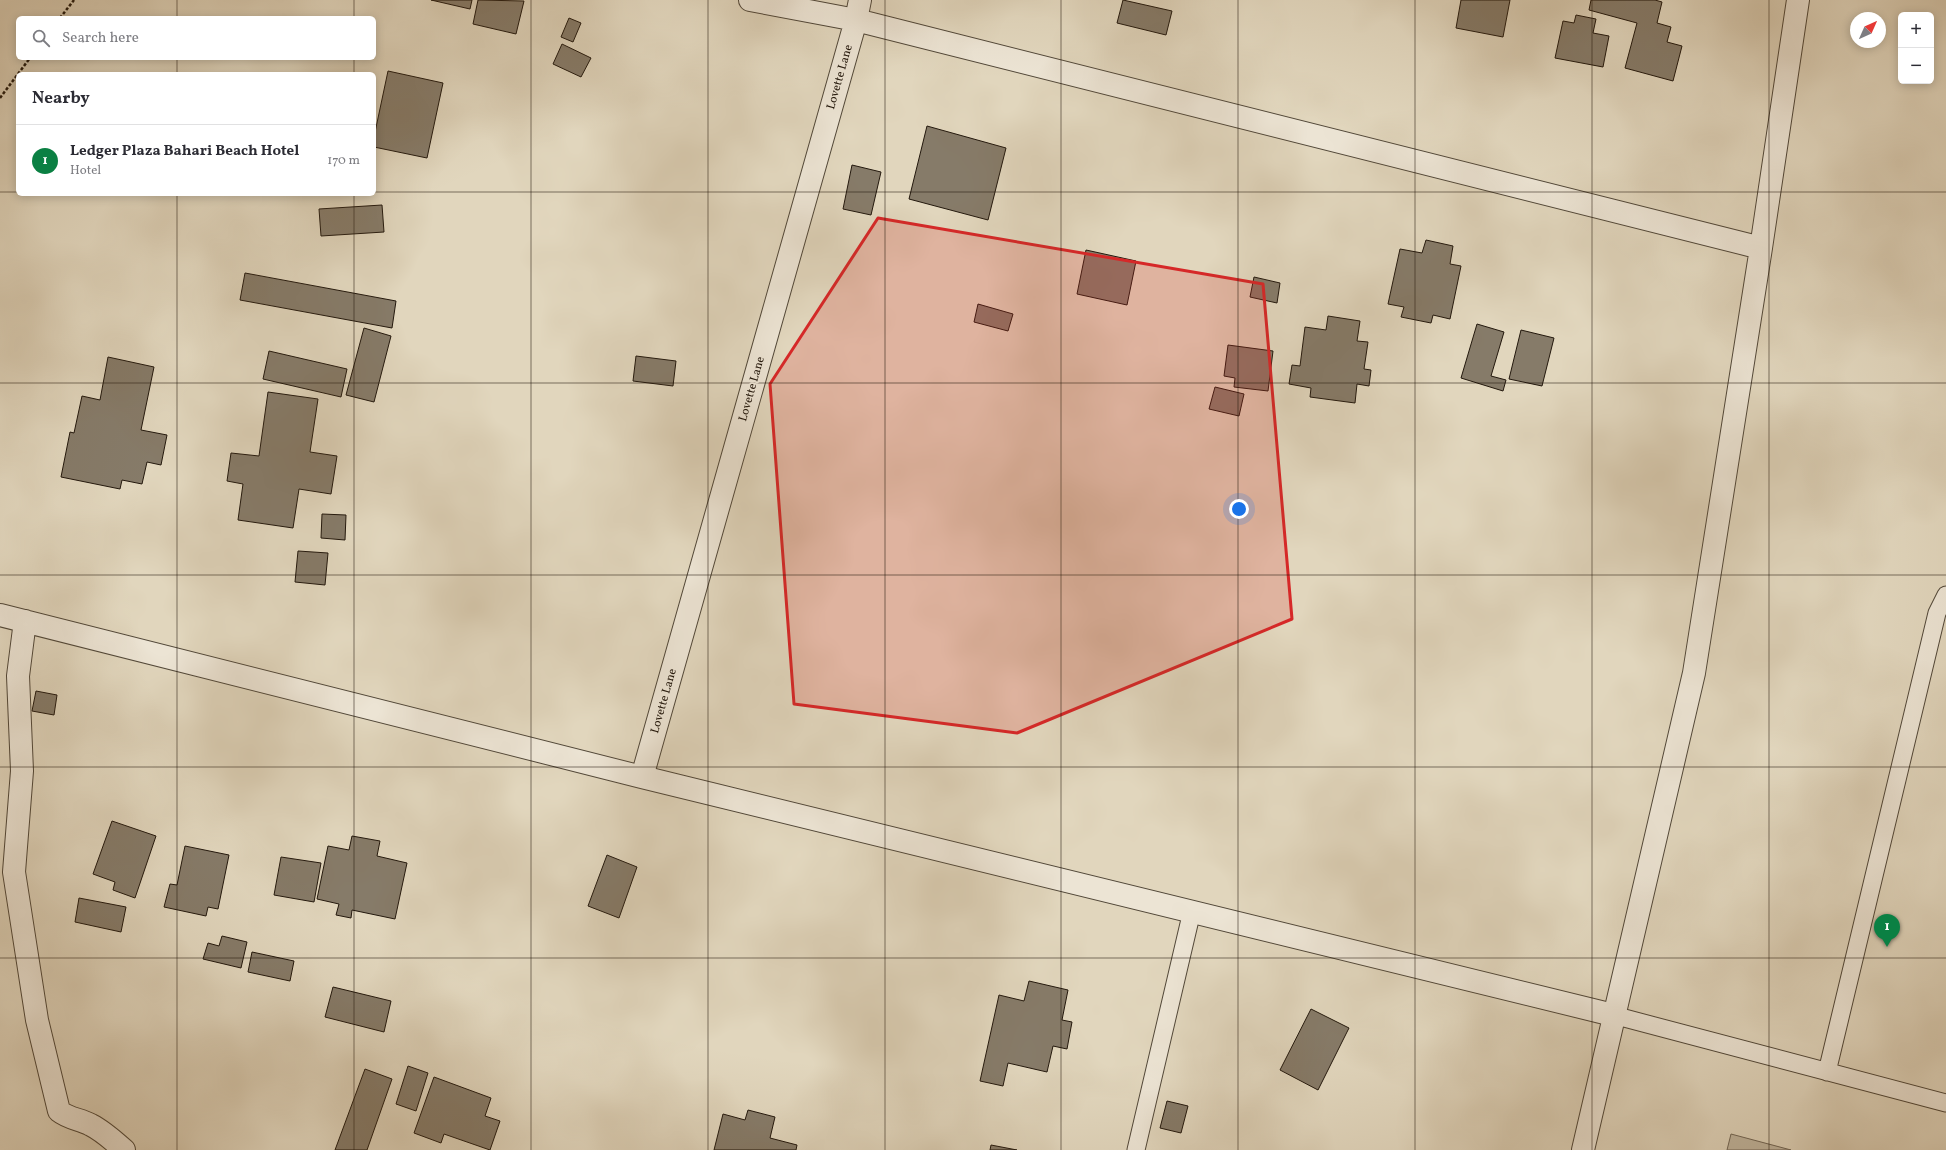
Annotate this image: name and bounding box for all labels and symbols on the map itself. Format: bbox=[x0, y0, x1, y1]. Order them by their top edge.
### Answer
north arrow bbox=[1850, 12, 1886, 48]
street label: Lovette Lane bbox=[823, 42, 857, 111]
street label: Lovette Lane bbox=[735, 354, 769, 423]
your location bbox=[1229, 499, 1249, 519]
street label: Lovette Lane bbox=[647, 666, 681, 735]
pin: 1 bbox=[1874, 914, 1900, 947]

